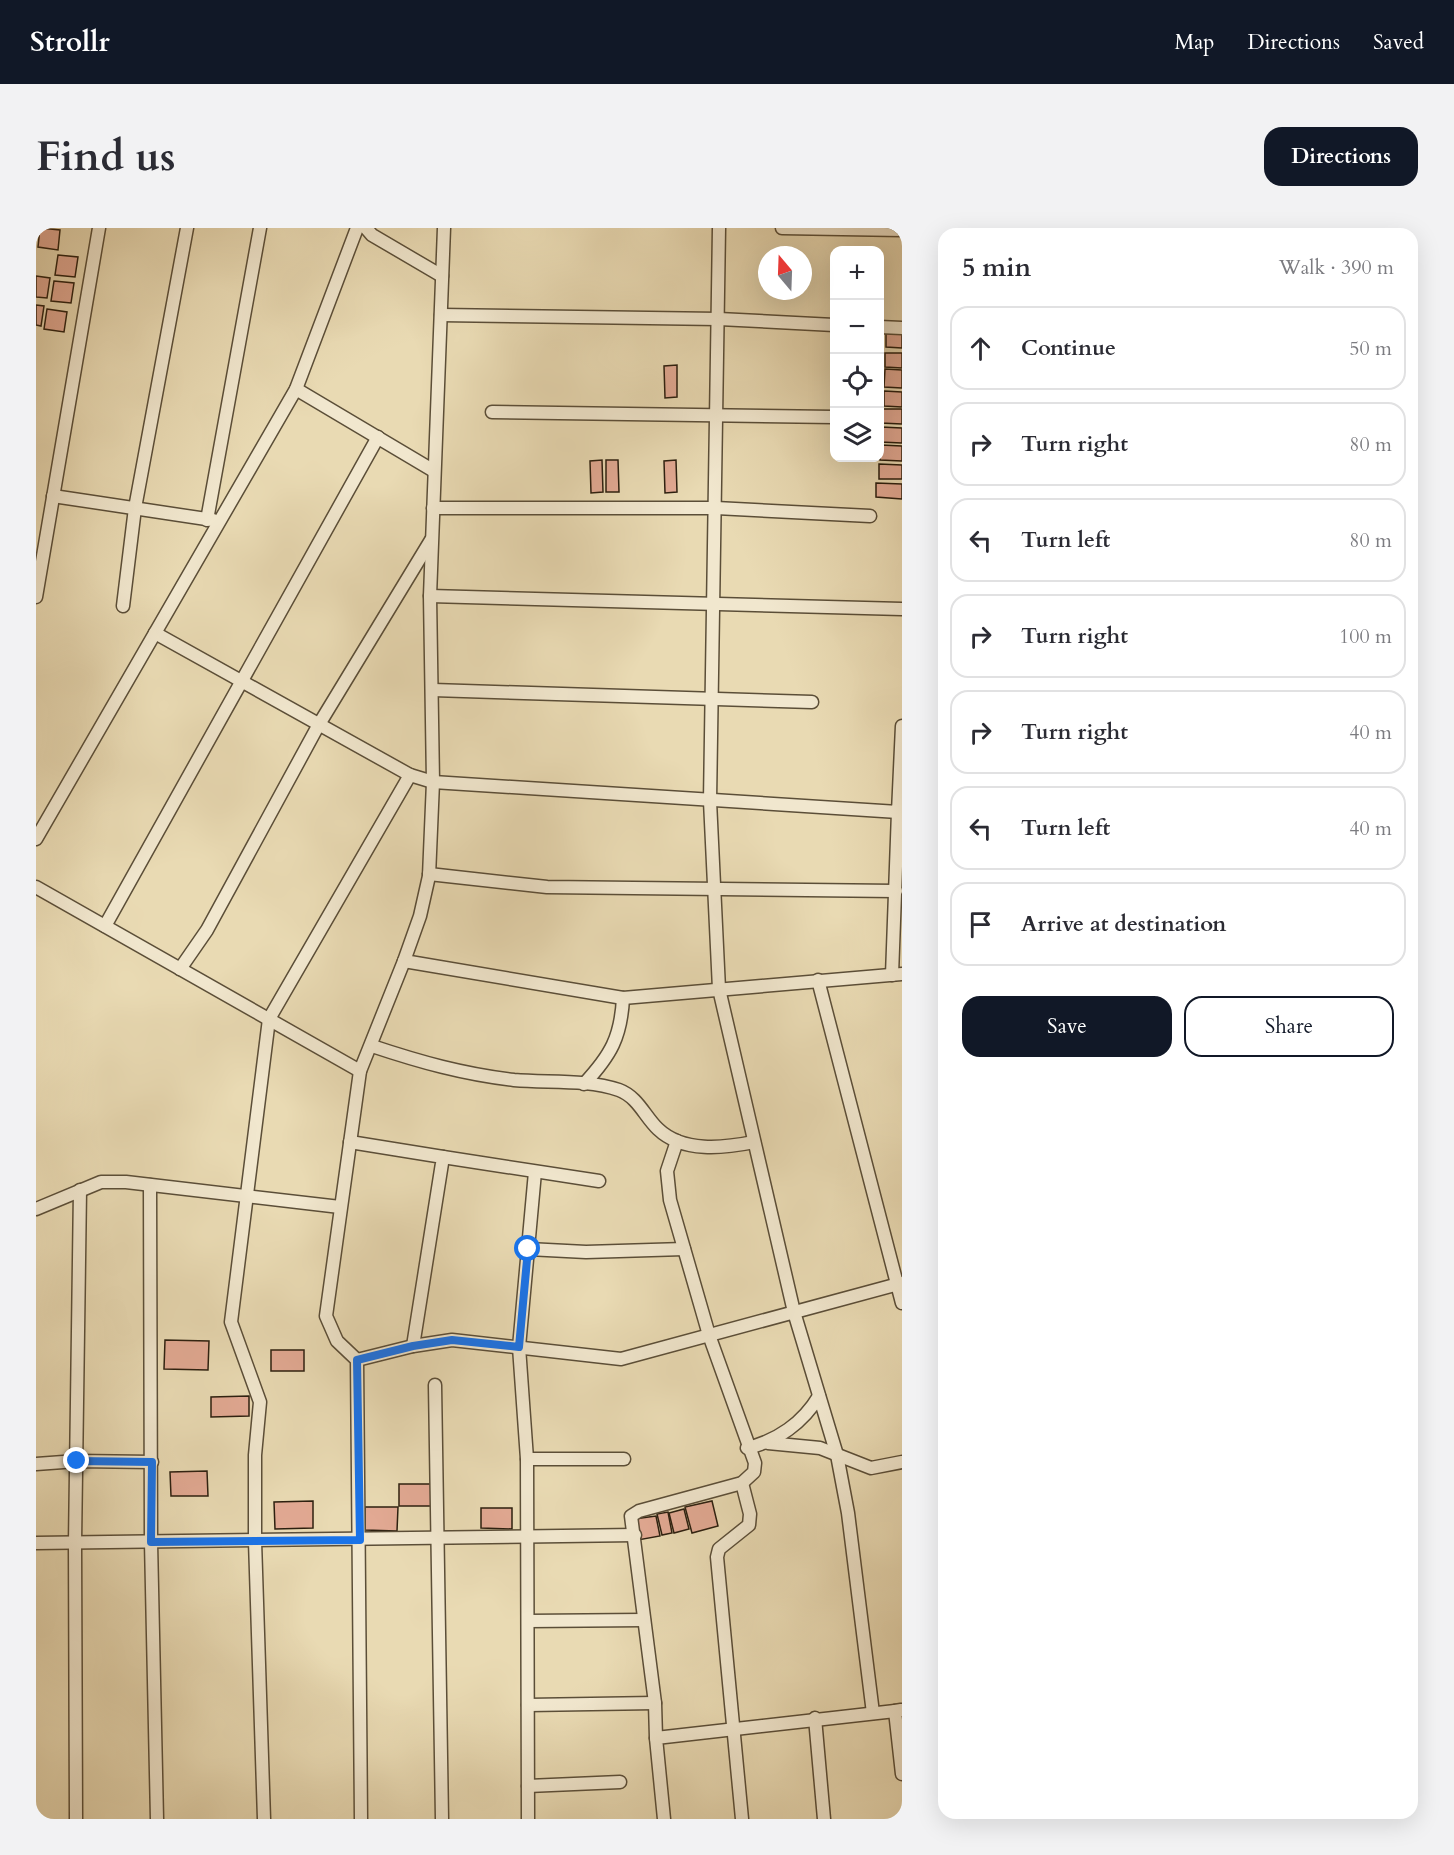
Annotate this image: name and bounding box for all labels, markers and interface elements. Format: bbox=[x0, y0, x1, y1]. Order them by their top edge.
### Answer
text: Strollr bbox=[30, 23, 110, 61]
text: Map bbox=[1174, 28, 1214, 57]
text: Directions bbox=[1247, 28, 1340, 57]
text: Saved bbox=[1373, 28, 1424, 57]
button: Directions bbox=[1264, 127, 1418, 186]
text: Find us bbox=[36, 128, 176, 185]
north arrow bbox=[758, 246, 812, 300]
map controls bbox=[830, 246, 884, 462]
button: + bbox=[830, 246, 884, 300]
text: 5 min bbox=[962, 250, 1031, 285]
text: Walk · 390 m bbox=[1279, 254, 1394, 281]
button: − bbox=[830, 300, 884, 354]
icon: ahead bbox=[964, 332, 997, 365]
text: Continue bbox=[1021, 333, 1116, 363]
text: 50 m bbox=[1349, 335, 1392, 362]
button: locate bbox=[830, 354, 884, 408]
button: layers bbox=[830, 408, 884, 462]
icon: right bbox=[964, 428, 997, 461]
text: Turn right bbox=[1021, 429, 1128, 459]
text: 80 m bbox=[1349, 431, 1392, 458]
icon: left bbox=[964, 524, 997, 557]
text: Turn left bbox=[1021, 525, 1110, 555]
text: 80 m bbox=[1349, 527, 1392, 554]
icon: right bbox=[964, 620, 997, 653]
text: Turn right bbox=[1021, 621, 1128, 651]
text: 100 m bbox=[1339, 623, 1392, 650]
icon: right bbox=[964, 716, 997, 749]
text: Turn right bbox=[1021, 717, 1128, 747]
text: 40 m bbox=[1349, 719, 1392, 746]
icon: left bbox=[964, 812, 997, 845]
text: Turn left bbox=[1021, 813, 1110, 843]
text: 40 m bbox=[1349, 815, 1392, 842]
icon: arrive bbox=[964, 908, 997, 941]
text: Arrive at destination bbox=[1021, 909, 1226, 939]
button: Save bbox=[962, 996, 1172, 1057]
button: Share bbox=[1184, 996, 1394, 1057]
route start bbox=[514, 1235, 540, 1261]
route end bbox=[63, 1447, 89, 1473]

